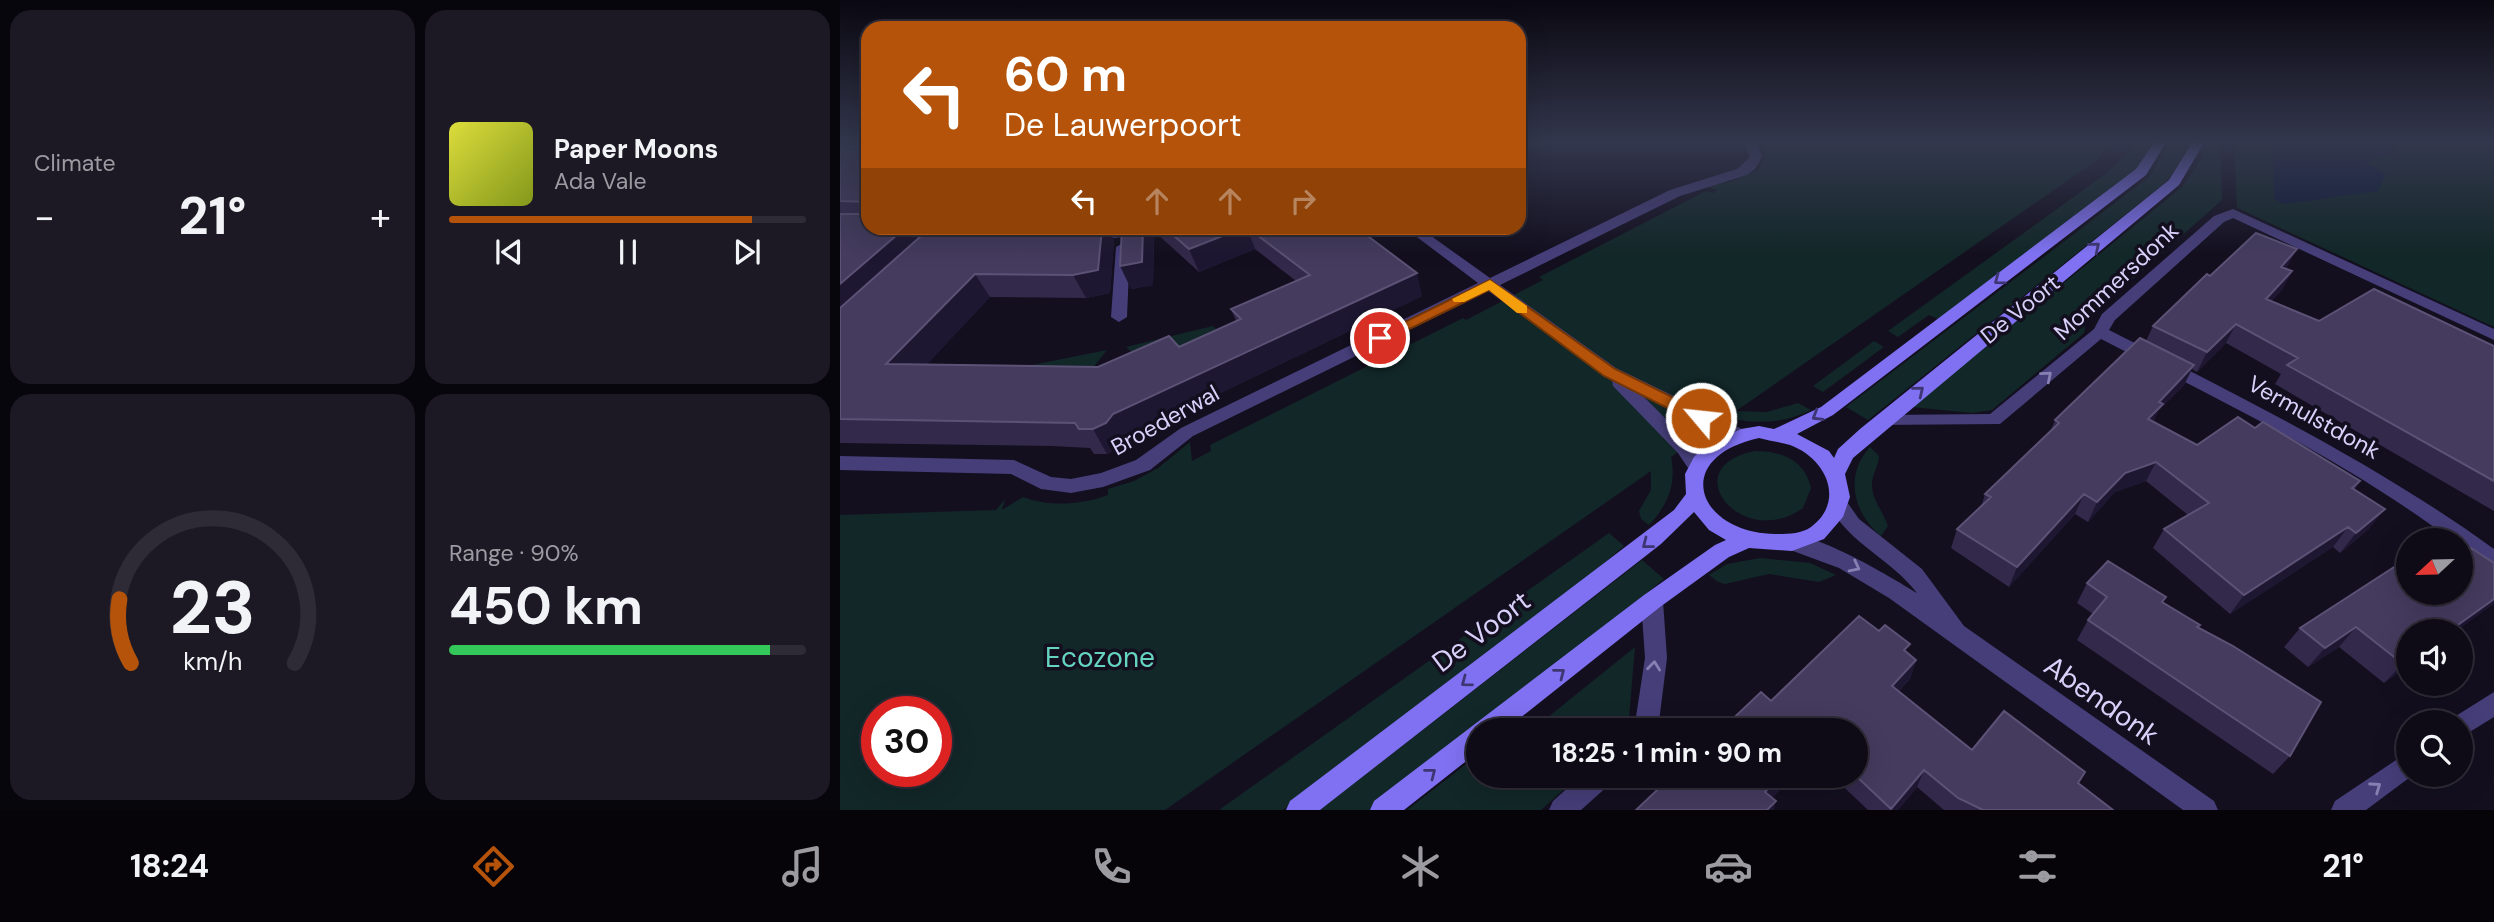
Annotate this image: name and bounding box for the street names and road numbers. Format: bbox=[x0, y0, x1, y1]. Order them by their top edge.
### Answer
street label: Mommersdonk bbox=[2047, 215, 2185, 347]
street label: De Voort bbox=[1974, 268, 2066, 350]
street label: Vermulstdonk bbox=[2243, 368, 2386, 466]
street label: Broederwal bbox=[1106, 378, 1224, 462]
street label: De Voort bbox=[1425, 582, 1538, 681]
street label: Abendonk bbox=[2037, 647, 2167, 754]

